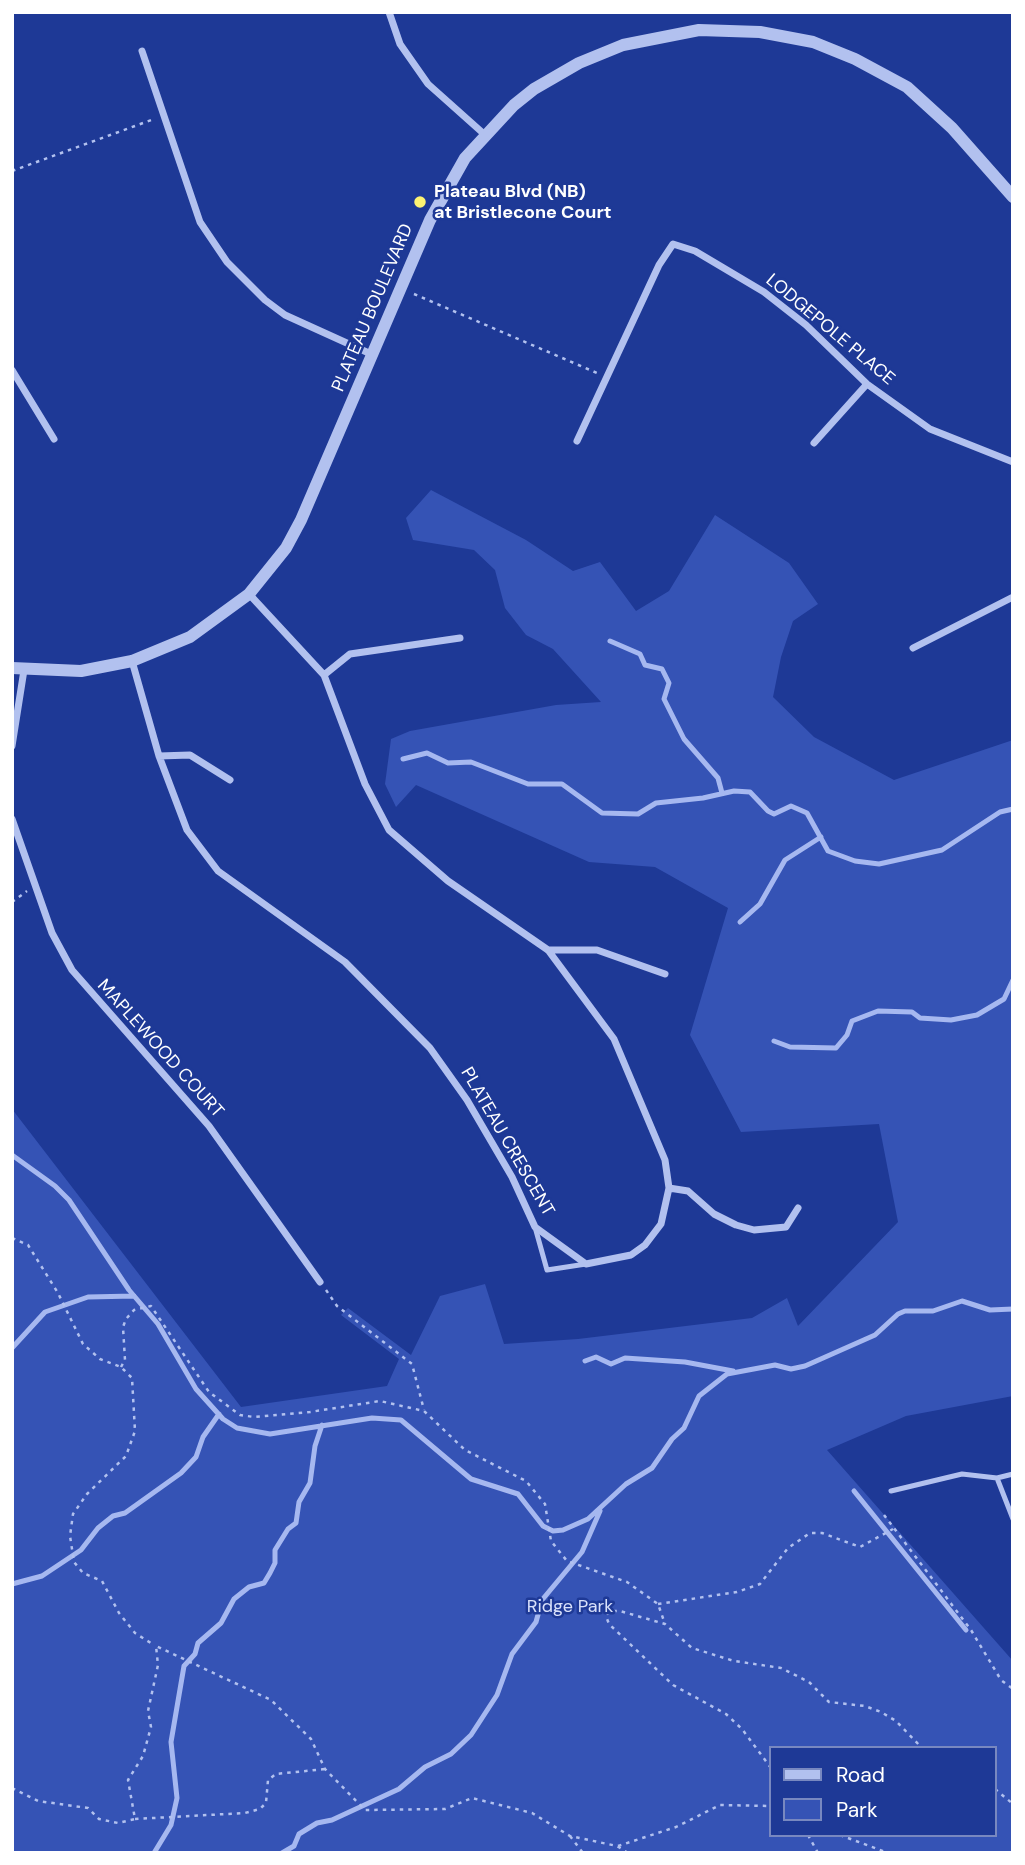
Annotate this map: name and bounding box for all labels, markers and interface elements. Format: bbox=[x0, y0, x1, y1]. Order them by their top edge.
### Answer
place label: Plateau Blvd (NB) at Bristlecone Court bbox=[434, 181, 612, 224]
marker: Plateau Blvd (NB) at Bristlecone Court bbox=[412, 194, 428, 210]
street label: PLATEAU BOULEVARD bbox=[328, 221, 418, 395]
street label: LODGEPOLE PLACE bbox=[761, 270, 899, 390]
street label: MAPLEWOOD COURT bbox=[92, 975, 228, 1123]
street label: PLATEAU CRESCENT bbox=[456, 1064, 558, 1220]
park label: Ridge Park bbox=[527, 1596, 613, 1618]
legend bbox=[769, 1746, 997, 1837]
text: Road bbox=[836, 1761, 885, 1789]
text: Park bbox=[836, 1796, 877, 1824]

